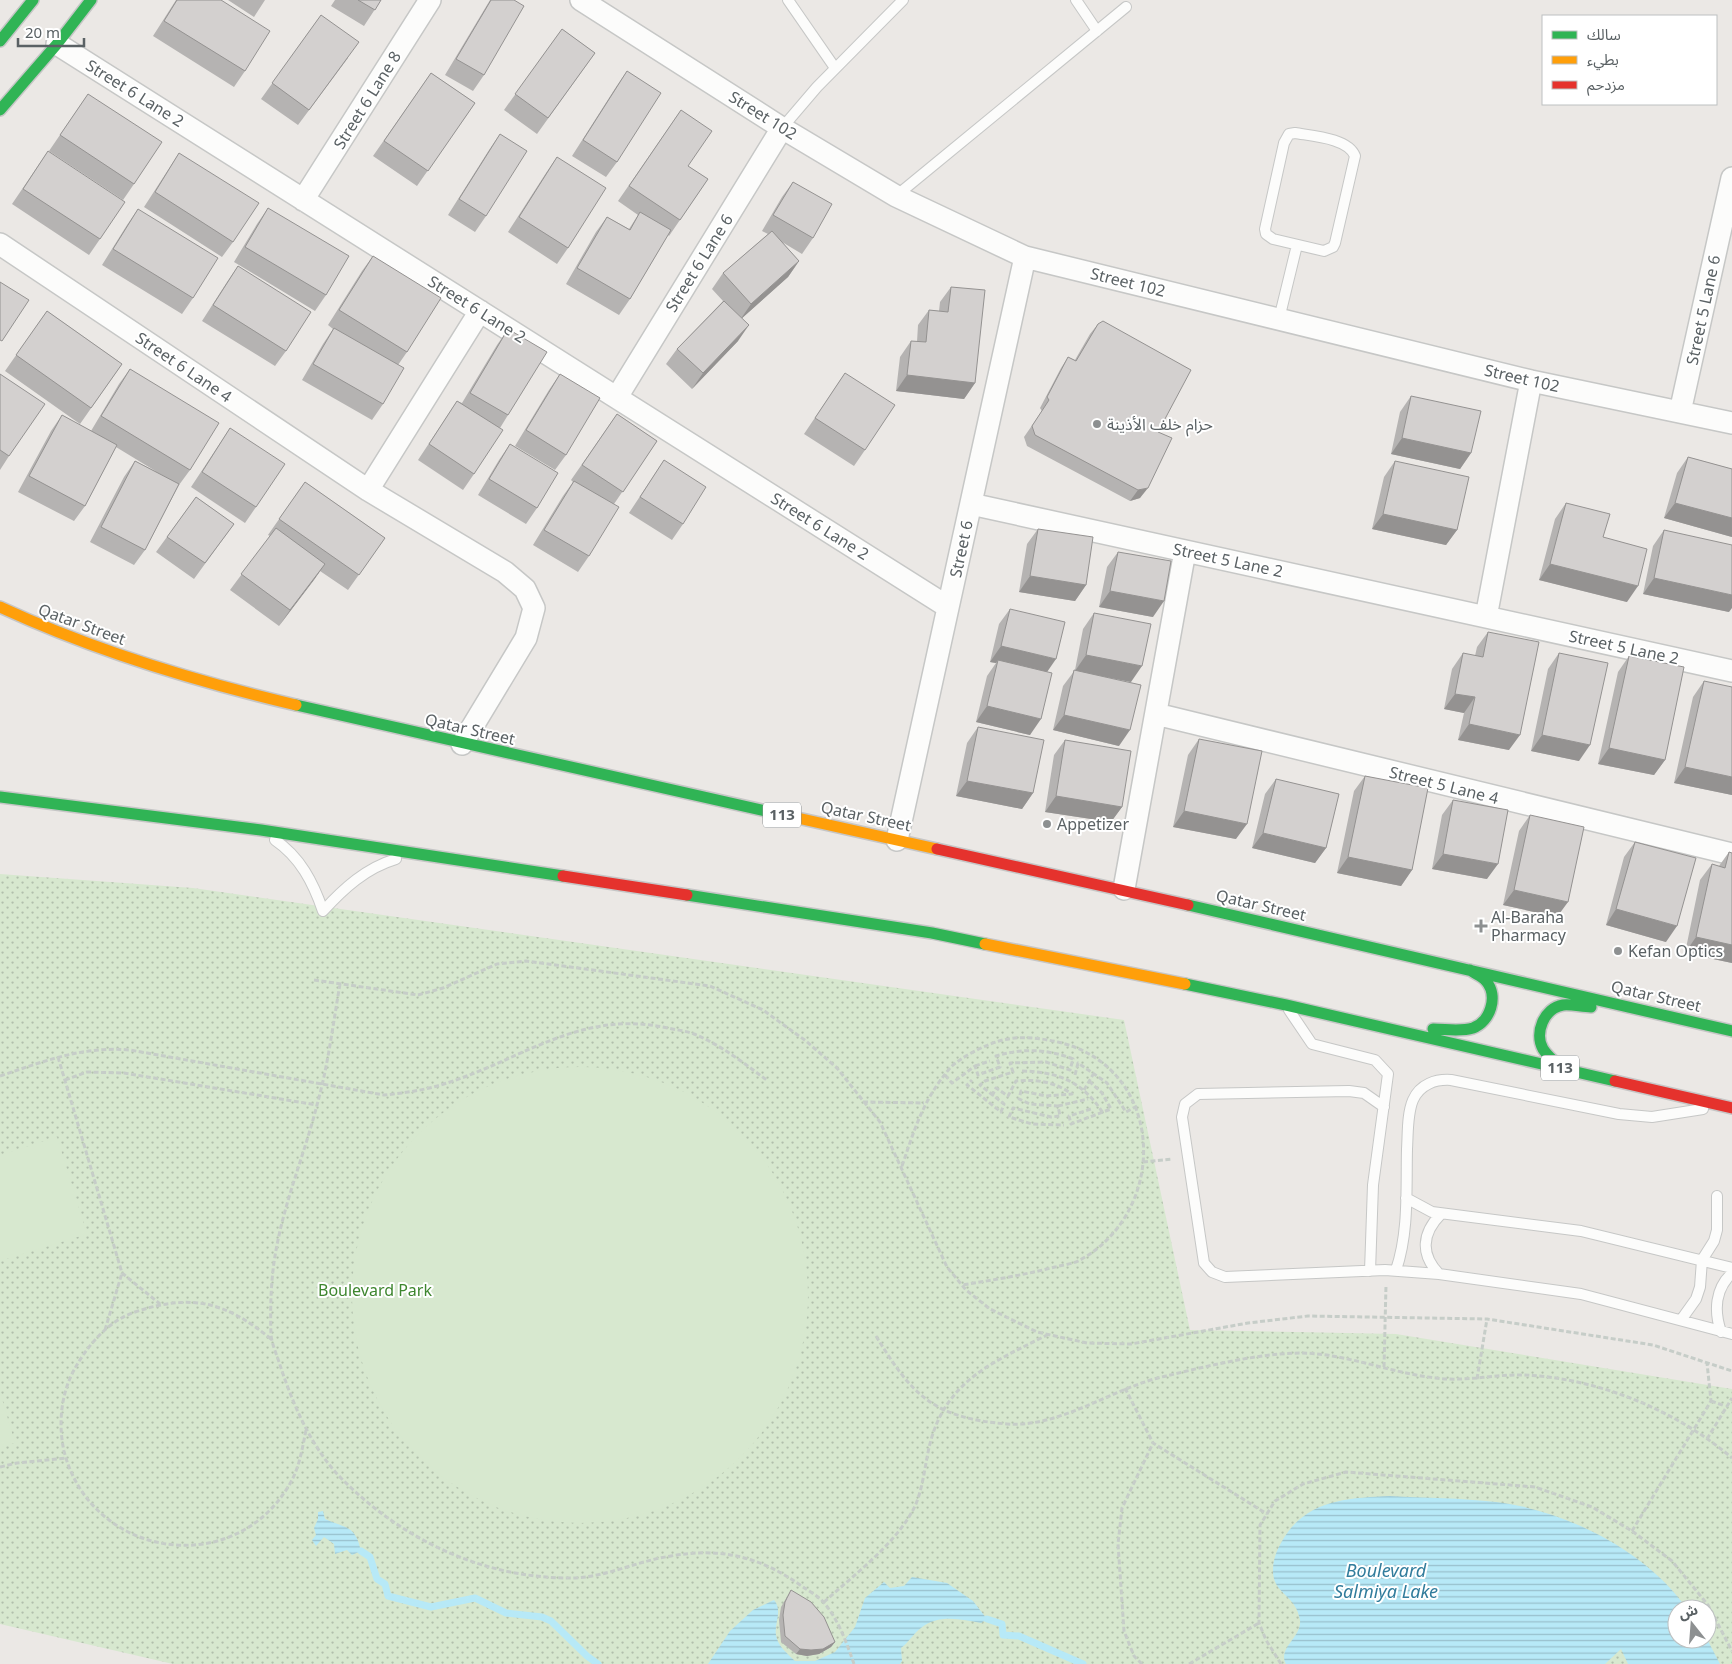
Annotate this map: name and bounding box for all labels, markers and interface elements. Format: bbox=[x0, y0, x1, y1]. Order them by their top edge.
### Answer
scale bar bbox=[18, 15, 84, 47]
legend bbox=[1542, 15, 1717, 105]
text: 20 m bbox=[25, 22, 60, 42]
text: سالك bbox=[1587, 24, 1621, 44]
street label: Street 6 Lane 8 bbox=[328, 47, 406, 153]
text: بطيء bbox=[1587, 49, 1619, 71]
street label: Street 6 Lane 2 bbox=[82, 54, 188, 132]
text: مزدحم bbox=[1587, 74, 1625, 96]
street label: Street 102 bbox=[725, 85, 801, 145]
street label: Street 6 Lane 6 bbox=[660, 210, 738, 316]
street label: Street 5 Lane 6 bbox=[1681, 253, 1725, 367]
street label: Street 102 bbox=[1088, 262, 1168, 302]
street label: Street 6 Lane 2 bbox=[424, 270, 530, 348]
street label: Street 6 Lane 4 bbox=[132, 327, 236, 407]
street label: Street 102 bbox=[1482, 359, 1562, 397]
place label: حزام خلف الأذينة bbox=[1107, 413, 1213, 437]
marker: حزام خلف الأذينة bbox=[1091, 418, 1103, 430]
street label: Street 6 Lane 2 bbox=[767, 487, 873, 565]
street label: Street 6 bbox=[944, 518, 978, 580]
street label: Street 5 Lane 2 bbox=[1171, 538, 1285, 582]
street label: Qatar Street bbox=[35, 598, 129, 650]
street label: Street 5 Lane 2 bbox=[1567, 625, 1681, 669]
street label: Qatar Street bbox=[423, 708, 517, 750]
street label: Street 5 Lane 4 bbox=[1387, 761, 1501, 809]
street label: Qatar Street bbox=[819, 796, 913, 836]
road number: 113 bbox=[763, 802, 801, 828]
place label: Appetizer bbox=[1057, 813, 1129, 835]
marker: Appetizer bbox=[1041, 818, 1053, 830]
street label: Qatar Street bbox=[1214, 884, 1308, 926]
place label: Al-Baraha Pharmacy bbox=[1491, 906, 1567, 946]
marker: Al-Baraha Pharmacy bbox=[1475, 920, 1487, 932]
place label: Kefan Optics bbox=[1628, 940, 1723, 962]
marker: Kefan Optics bbox=[1612, 945, 1624, 957]
street label: Qatar Street bbox=[1609, 975, 1703, 1017]
road number: 113 bbox=[1541, 1056, 1579, 1080]
park label: Boulevard Park bbox=[318, 1279, 432, 1301]
water label: Boulevard Salmiya Lake bbox=[1334, 1558, 1438, 1603]
north arrow bbox=[1667, 1599, 1717, 1649]
text: ش bbox=[1676, 1599, 1700, 1623]

